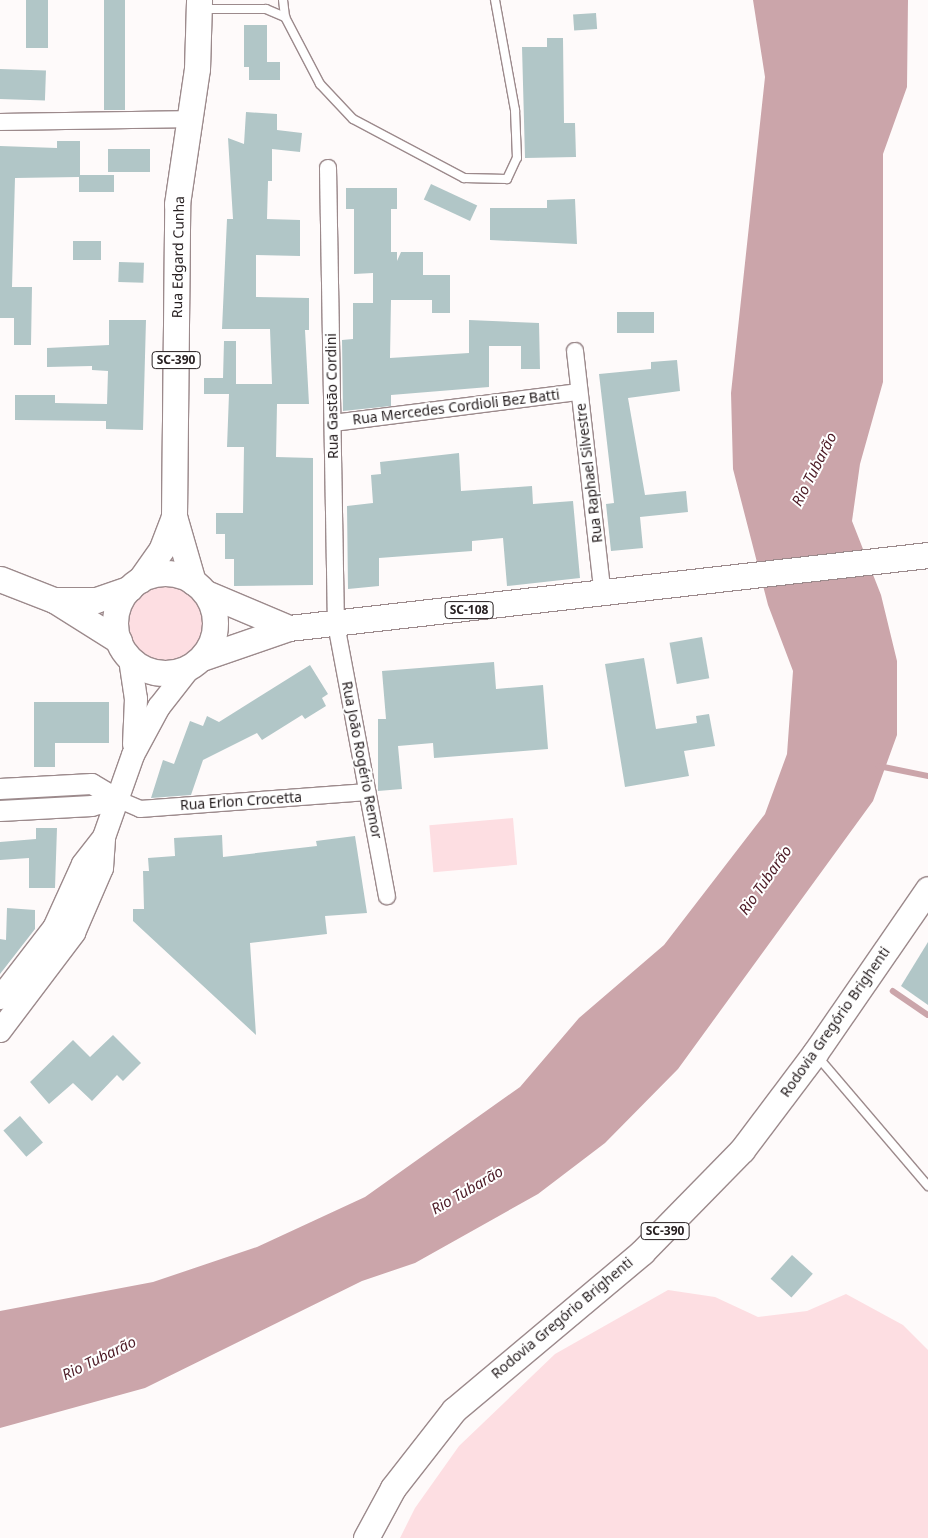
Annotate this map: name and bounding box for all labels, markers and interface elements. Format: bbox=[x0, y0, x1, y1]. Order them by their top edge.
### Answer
street label: Rua Edgard Cunha bbox=[169, 196, 187, 318]
street label: Rua Gastão Cordini bbox=[323, 333, 341, 459]
road number: SC-390 bbox=[151, 350, 201, 370]
street label: Rua Mercedes Cordioli Bez Batti bbox=[351, 386, 561, 428]
street label: Rua Raphael Silvestre bbox=[572, 402, 606, 544]
water label: Rio Tubarão bbox=[788, 429, 840, 509]
road number: SC-108 bbox=[444, 600, 494, 620]
street label: Rua João Rogério Remor bbox=[338, 680, 386, 840]
street label: Rua Erlon Crocetta bbox=[179, 788, 303, 814]
water label: Rio Tubarão bbox=[735, 842, 795, 918]
street label: Rodovia Gregório Brighenti bbox=[777, 944, 893, 1100]
water label: Rio Tubarão bbox=[428, 1162, 506, 1218]
road number: SC-390 bbox=[640, 1222, 690, 1240]
street label: Rodovia Gregório Brighenti bbox=[488, 1254, 636, 1382]
water label: Rio Tubarão bbox=[59, 1332, 139, 1384]

